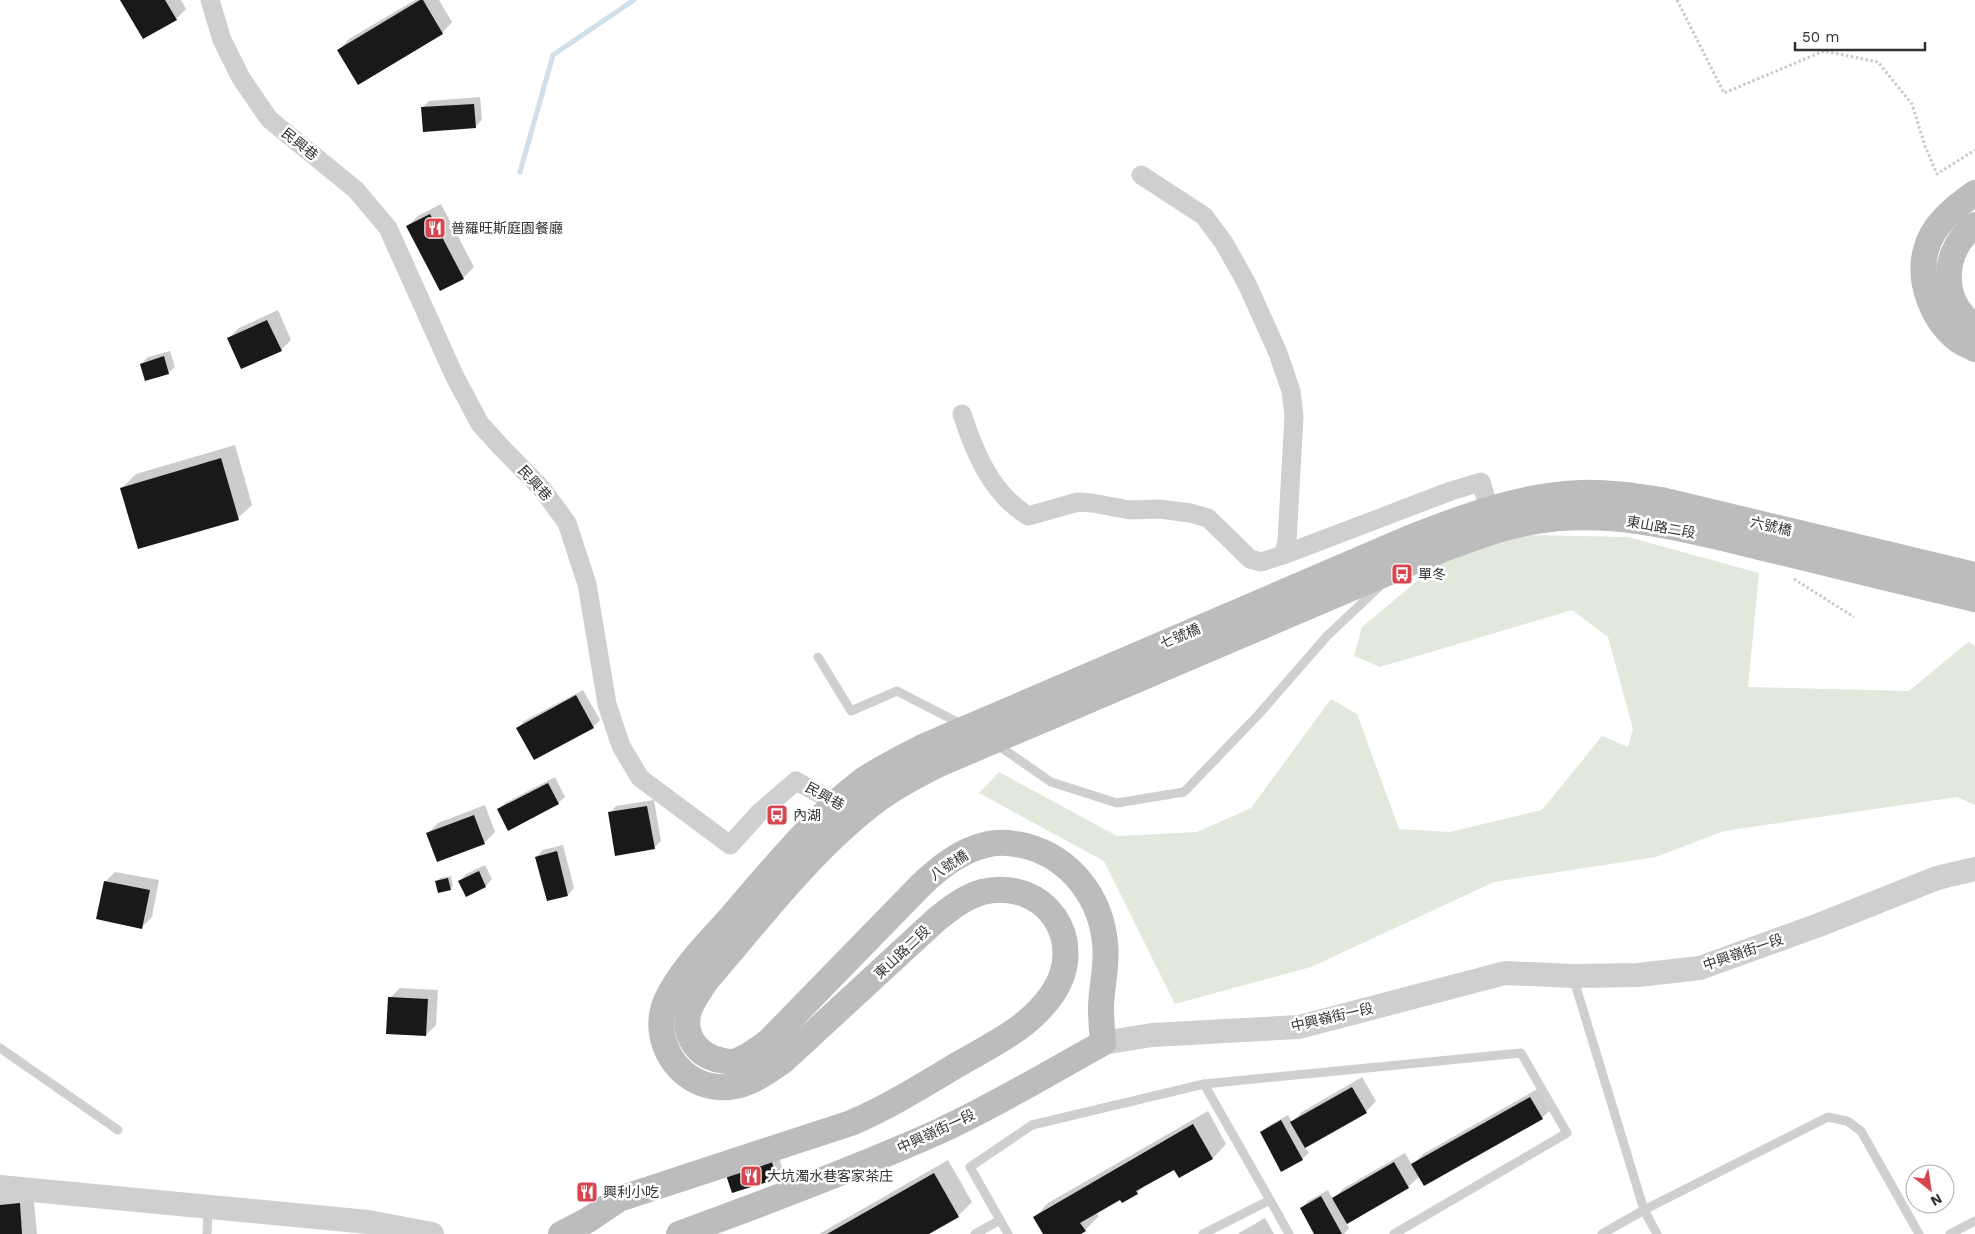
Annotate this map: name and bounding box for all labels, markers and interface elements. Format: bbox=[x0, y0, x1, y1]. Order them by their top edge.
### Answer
scale bar bbox=[1795, 20, 1925, 52]
text: 50 m bbox=[1802, 28, 1839, 46]
street label: 民興巷 bbox=[279, 125, 321, 163]
restaurant icon: 普羅旺斯庭園餐廳 bbox=[423, 216, 447, 240]
place label: 普羅旺斯庭園餐廳 bbox=[451, 220, 563, 236]
street label: 民興巷 bbox=[515, 462, 555, 504]
street label: 東山路二段 bbox=[1625, 513, 1697, 541]
street label: 六號橋 bbox=[1749, 513, 1793, 539]
bus stop icon: 單冬 bbox=[1390, 562, 1414, 586]
place label: 單冬 bbox=[1418, 566, 1446, 582]
street label: 七號橋 bbox=[1158, 620, 1202, 652]
street label: 民興巷 bbox=[803, 779, 847, 813]
bus stop icon: 內湖 bbox=[765, 803, 789, 827]
place label: 內湖 bbox=[793, 807, 821, 823]
street label: 八號橋 bbox=[927, 847, 971, 883]
street label: 東山路二段 bbox=[871, 922, 933, 982]
street label: 中興嶺街一段 bbox=[1701, 931, 1785, 973]
street label: 中興嶺街一段 bbox=[1289, 1000, 1375, 1034]
street label: 中興嶺街一段 bbox=[895, 1106, 977, 1156]
restaurant icon: 大坑濁水巷客家茶庄 bbox=[739, 1164, 763, 1188]
north arrow bbox=[1905, 1164, 1955, 1214]
place label: 大坑濁水巷客家茶庄 bbox=[767, 1168, 893, 1184]
restaurant icon: 興利小吃 bbox=[575, 1180, 599, 1204]
place label: 興利小吃 bbox=[603, 1184, 659, 1200]
text: N bbox=[1928, 1191, 1945, 1210]

